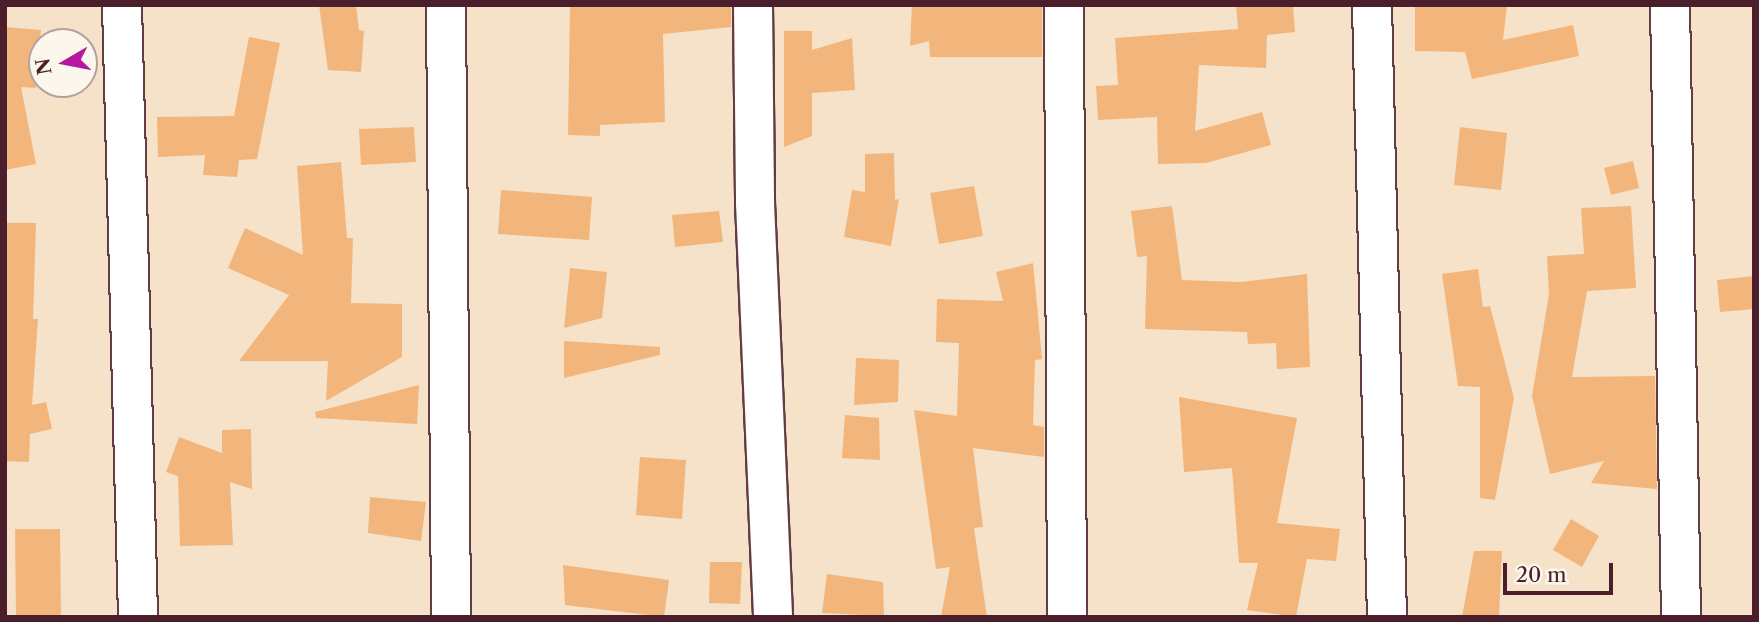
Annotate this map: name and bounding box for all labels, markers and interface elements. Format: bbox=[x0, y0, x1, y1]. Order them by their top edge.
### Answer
north arrow bbox=[28, 28, 98, 98]
text: N bbox=[31, 56, 57, 77]
scale bar bbox=[1507, 548, 1617, 592]
text: 20 m bbox=[1516, 562, 1567, 587]

